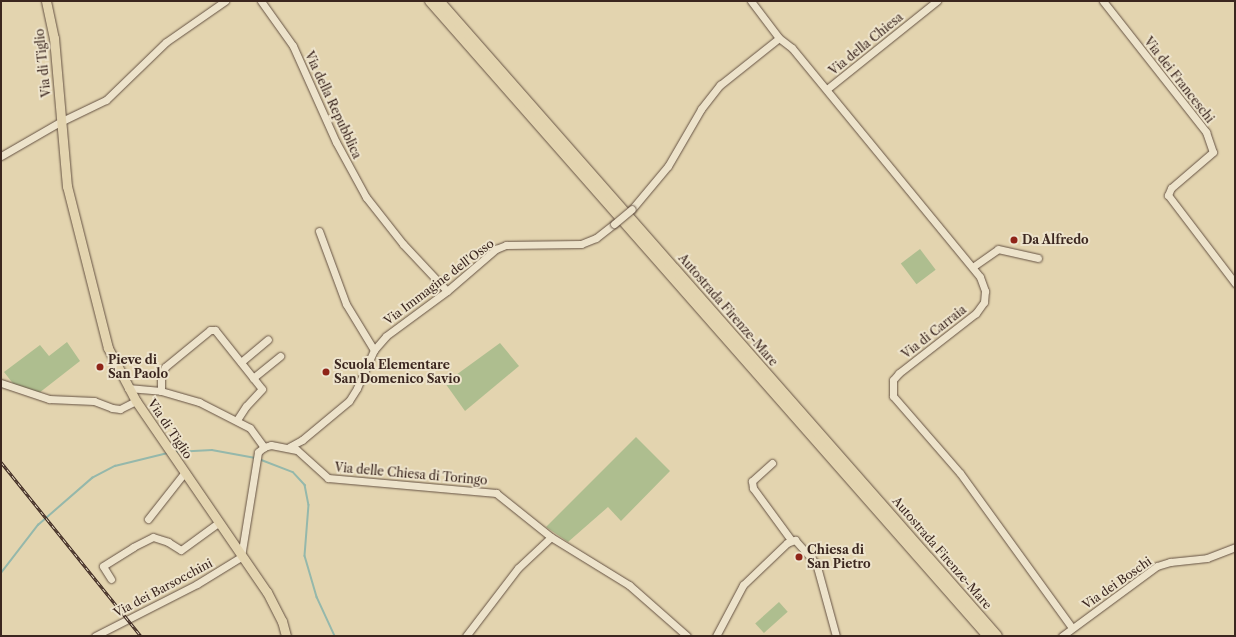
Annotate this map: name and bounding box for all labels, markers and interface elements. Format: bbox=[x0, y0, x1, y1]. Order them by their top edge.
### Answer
street label: Via della Chiesa bbox=[826, 10, 906, 78]
street label: Via di Tiglio bbox=[32, 28, 54, 98]
street label: Via dei Franceschi bbox=[1141, 34, 1217, 126]
street label: Via della Repubblica bbox=[302, 49, 364, 161]
place label: Da Alfredo bbox=[1022, 233, 1089, 247]
marker: Da Alfredo bbox=[1009, 235, 1019, 245]
street label: Via Immagine dell'Osso bbox=[381, 236, 497, 328]
street label: Autostrada Firenze-Mare bbox=[675, 251, 781, 369]
street label: Via di Carraia bbox=[899, 302, 969, 362]
place label: Pieve di San Paolo bbox=[108, 353, 168, 381]
place label: Scuola Elementare San Domenico Savio bbox=[334, 358, 460, 386]
marker: Pieve di San Paolo bbox=[95, 362, 105, 372]
marker: Scuola Elementare San Domenico Savio bbox=[321, 367, 331, 377]
street label: Via di Tiglio bbox=[145, 396, 195, 462]
street label: Via delle Chiesa di Toringo bbox=[334, 460, 488, 488]
street label: Autostrada Firenze-Mare bbox=[889, 494, 995, 612]
place label: Chiesa di San Pietro bbox=[807, 543, 871, 571]
marker: Chiesa di San Pietro bbox=[794, 552, 804, 562]
street label: Via dei Boschi bbox=[1080, 554, 1154, 612]
street label: Via dei Barsocchini bbox=[111, 556, 215, 620]

